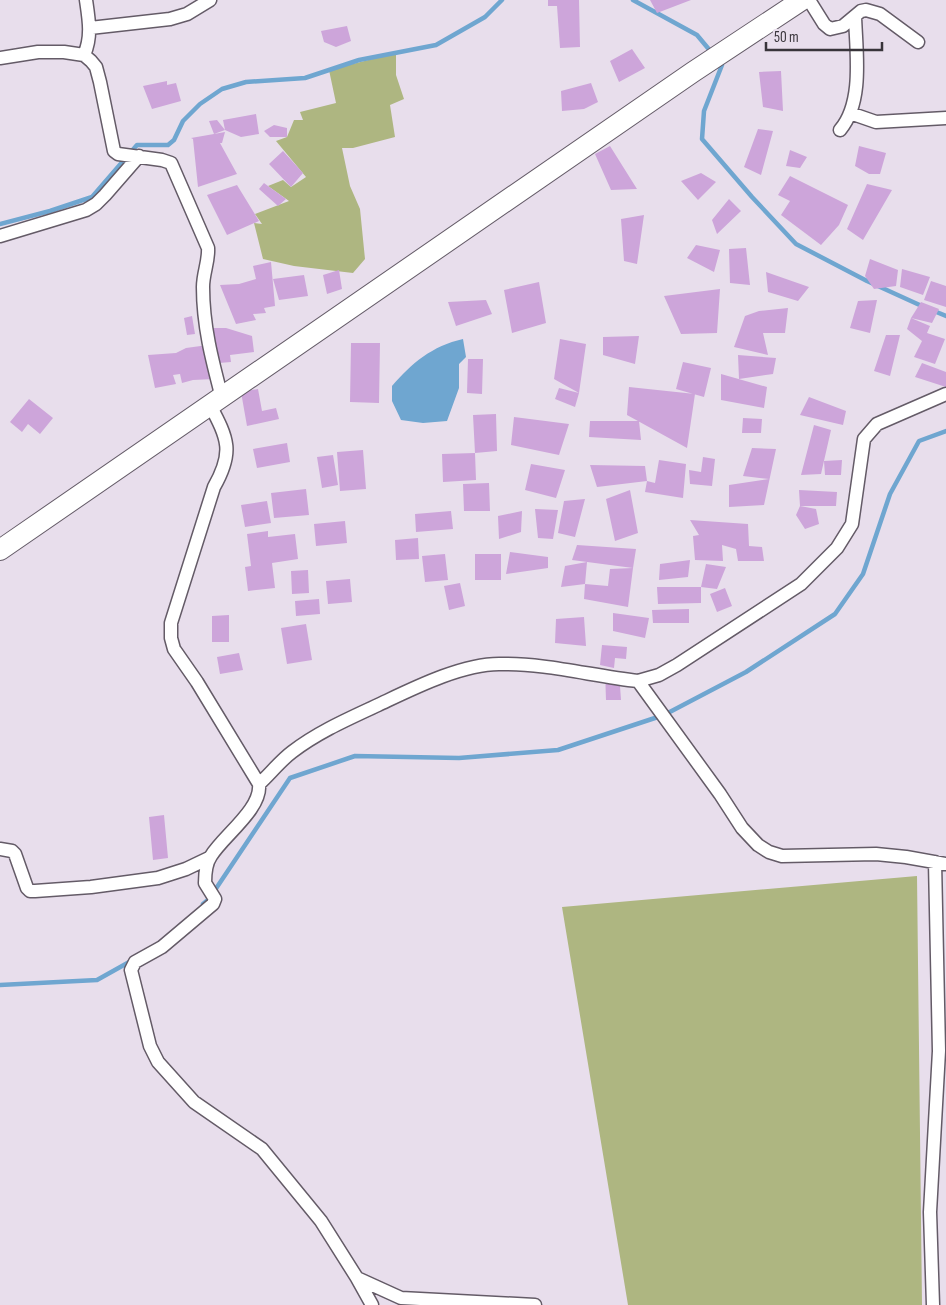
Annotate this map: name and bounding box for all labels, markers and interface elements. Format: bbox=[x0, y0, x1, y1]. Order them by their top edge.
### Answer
scale bar bbox=[766, 20, 882, 52]
text: 50 m bbox=[774, 28, 799, 47]

